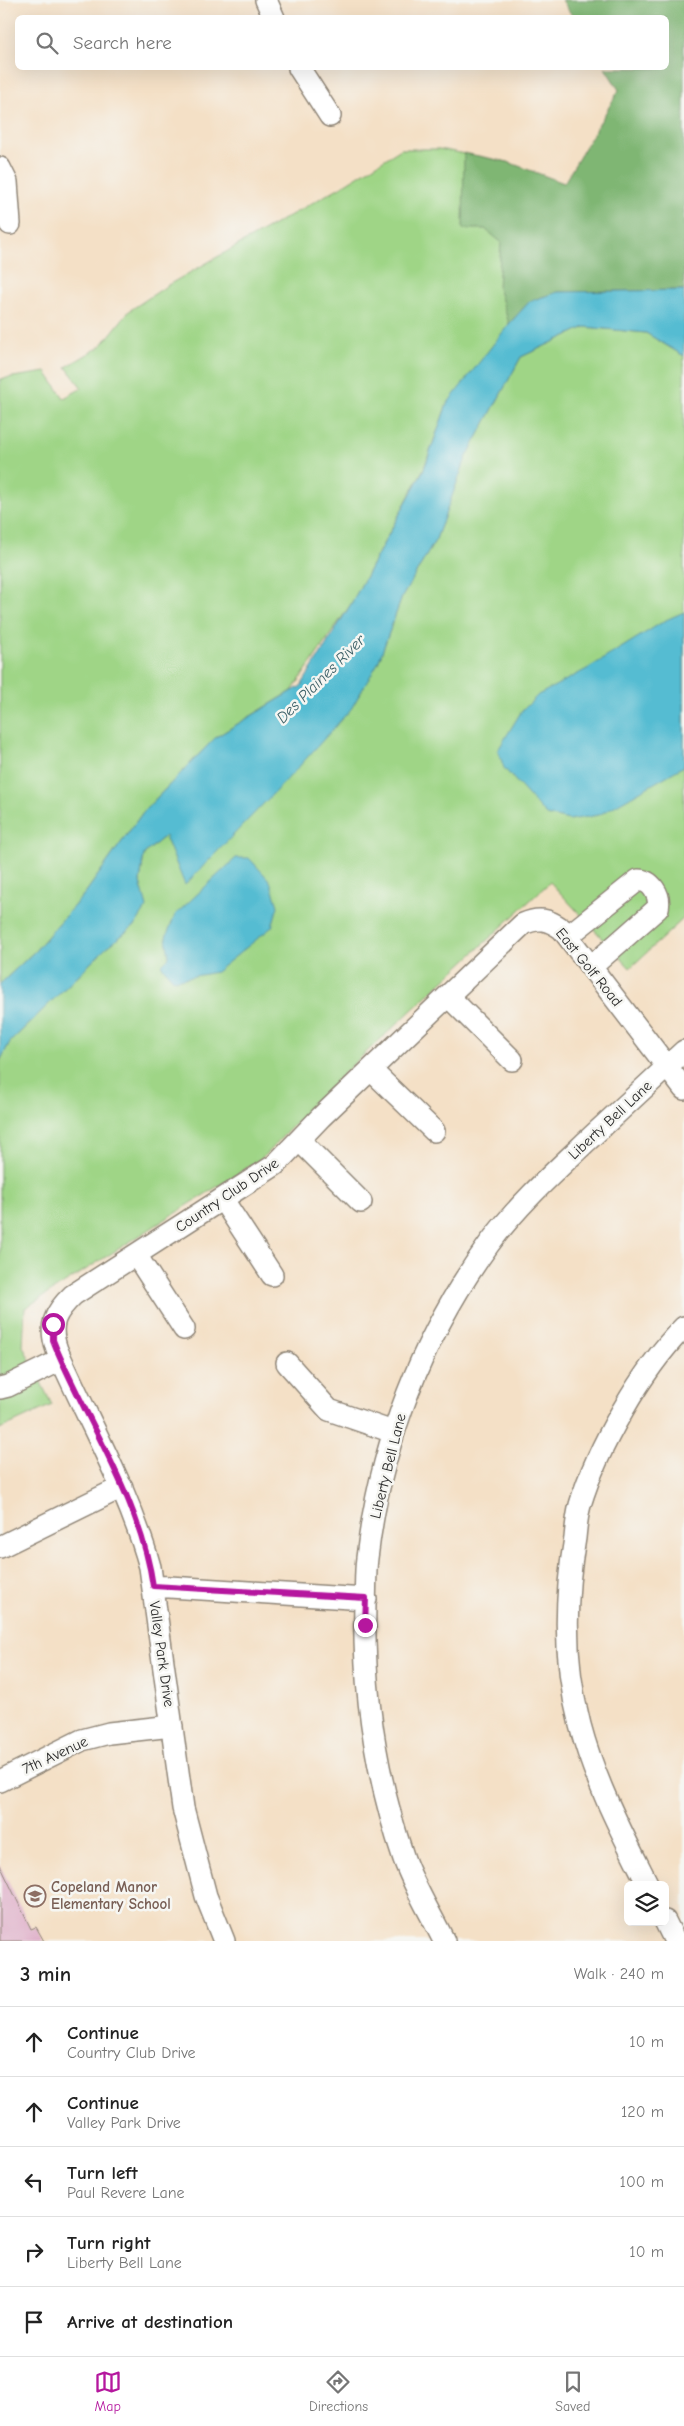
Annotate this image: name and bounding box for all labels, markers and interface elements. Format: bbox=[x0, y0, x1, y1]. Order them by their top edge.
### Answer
search box bbox=[15, 15, 669, 70]
icon: search bbox=[33, 29, 61, 57]
text: Search here bbox=[73, 32, 172, 54]
water label: Des Plaines River bbox=[273, 631, 369, 727]
street label: East Golf Road bbox=[552, 924, 626, 1010]
street label: Liberty Bell Lane bbox=[565, 1076, 656, 1163]
street label: Country Club Drive bbox=[172, 1154, 282, 1236]
route start bbox=[42, 1313, 65, 1336]
street label: Liberty Bell Lane bbox=[366, 1411, 410, 1520]
street label: Valley Park Drive bbox=[146, 1600, 178, 1709]
route end bbox=[354, 1614, 377, 1637]
street label: 7th Avenue bbox=[19, 1732, 91, 1778]
place label: Copeland Manor Elementary School bbox=[51, 1878, 171, 1913]
map controls bbox=[624, 1881, 669, 1926]
button: layers bbox=[624, 1881, 669, 1926]
school or university icon: Copeland Manor Elementary School bbox=[23, 1884, 47, 1908]
text: 3 min bbox=[20, 1962, 71, 1986]
text: Walk · 240 m bbox=[574, 1965, 664, 1983]
text: Continue bbox=[67, 2022, 139, 2044]
icon: ahead bbox=[20, 2028, 48, 2056]
text: 10 m bbox=[629, 2033, 664, 2051]
text: Country Club Drive bbox=[67, 2044, 196, 2062]
text: Continue bbox=[67, 2092, 139, 2114]
icon: ahead bbox=[20, 2098, 48, 2126]
text: 120 m bbox=[621, 2103, 664, 2121]
text: Valley Park Drive bbox=[67, 2114, 181, 2132]
text: Turn left bbox=[67, 2162, 138, 2184]
icon: left bbox=[20, 2168, 48, 2196]
text: 100 m bbox=[620, 2173, 664, 2191]
text: Paul Revere Lane bbox=[67, 2184, 185, 2202]
text: Turn right bbox=[67, 2232, 151, 2254]
icon: right bbox=[20, 2238, 48, 2266]
text: 10 m bbox=[629, 2243, 664, 2261]
text: Liberty Bell Lane bbox=[67, 2254, 182, 2272]
icon: arrive bbox=[20, 2308, 48, 2336]
text: Arrive at destination bbox=[67, 2311, 233, 2333]
tab: Map bbox=[94, 2368, 122, 2415]
tab: Directions bbox=[309, 2368, 368, 2415]
tab: Saved bbox=[555, 2368, 590, 2415]

